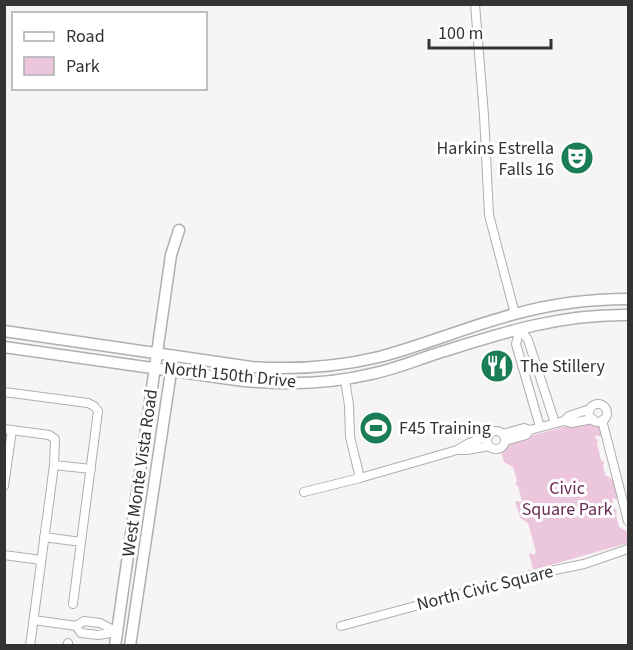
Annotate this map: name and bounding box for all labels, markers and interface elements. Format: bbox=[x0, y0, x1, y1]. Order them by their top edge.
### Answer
legend bbox=[12, 12, 207, 90]
scale bar bbox=[429, 12, 550, 50]
text: 100 m bbox=[438, 21, 483, 46]
text: Road bbox=[66, 24, 105, 49]
text: Park bbox=[66, 54, 100, 79]
place label: Harkins Estrella Falls 16 bbox=[437, 136, 554, 182]
theatre icon: Harkins Estrella Falls 16 bbox=[559, 140, 595, 176]
restaurant icon: The Stillery bbox=[479, 348, 515, 384]
place label: The Stillery bbox=[520, 354, 605, 379]
street label: North 150th Drive bbox=[163, 356, 297, 394]
street label: West Monte Vista Road bbox=[116, 388, 164, 558]
sports icon: F45 Training bbox=[358, 410, 394, 446]
place label: F45 Training bbox=[399, 416, 491, 441]
park label: Civic Square Park bbox=[522, 476, 612, 522]
street label: North Civic Square bbox=[414, 559, 556, 617]

